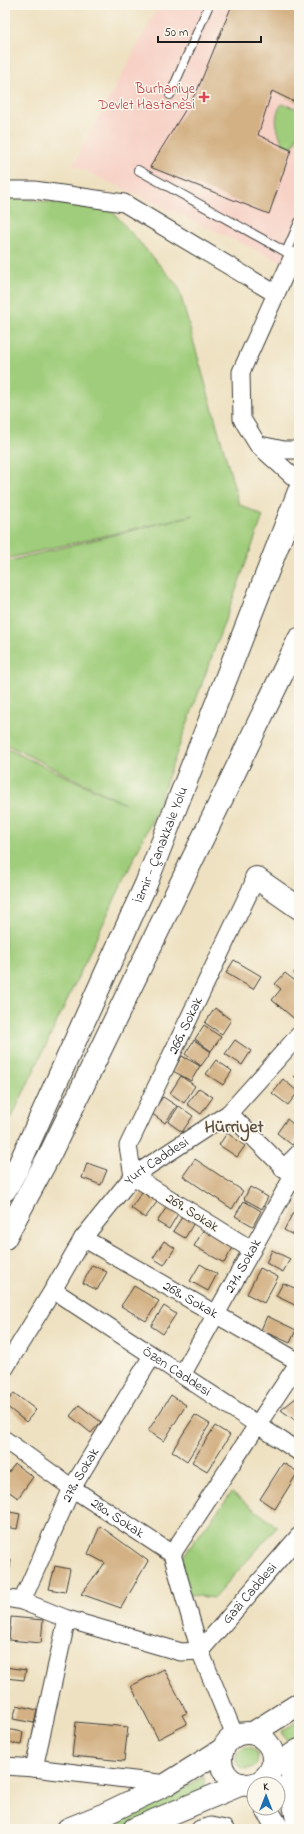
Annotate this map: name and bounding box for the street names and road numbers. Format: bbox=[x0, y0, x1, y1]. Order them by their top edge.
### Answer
street label: İzmir - Çanakkale Yolu bbox=[128, 783, 194, 907]
street label: 266. Sokak bbox=[163, 993, 209, 1058]
street label: Yurt Caddesi bbox=[119, 1132, 193, 1190]
street label: 269. Sokak bbox=[161, 1188, 223, 1238]
street label: 271. Sokak bbox=[219, 1234, 267, 1297]
street label: 268. Sokak bbox=[159, 1276, 223, 1324]
street label: Özen Caddesi bbox=[138, 1341, 215, 1402]
street label: 278. Sokak bbox=[56, 1443, 105, 1506]
street label: 280. Sokak bbox=[87, 1493, 149, 1544]
street label: Gazi Caddesi bbox=[217, 1558, 282, 1629]

